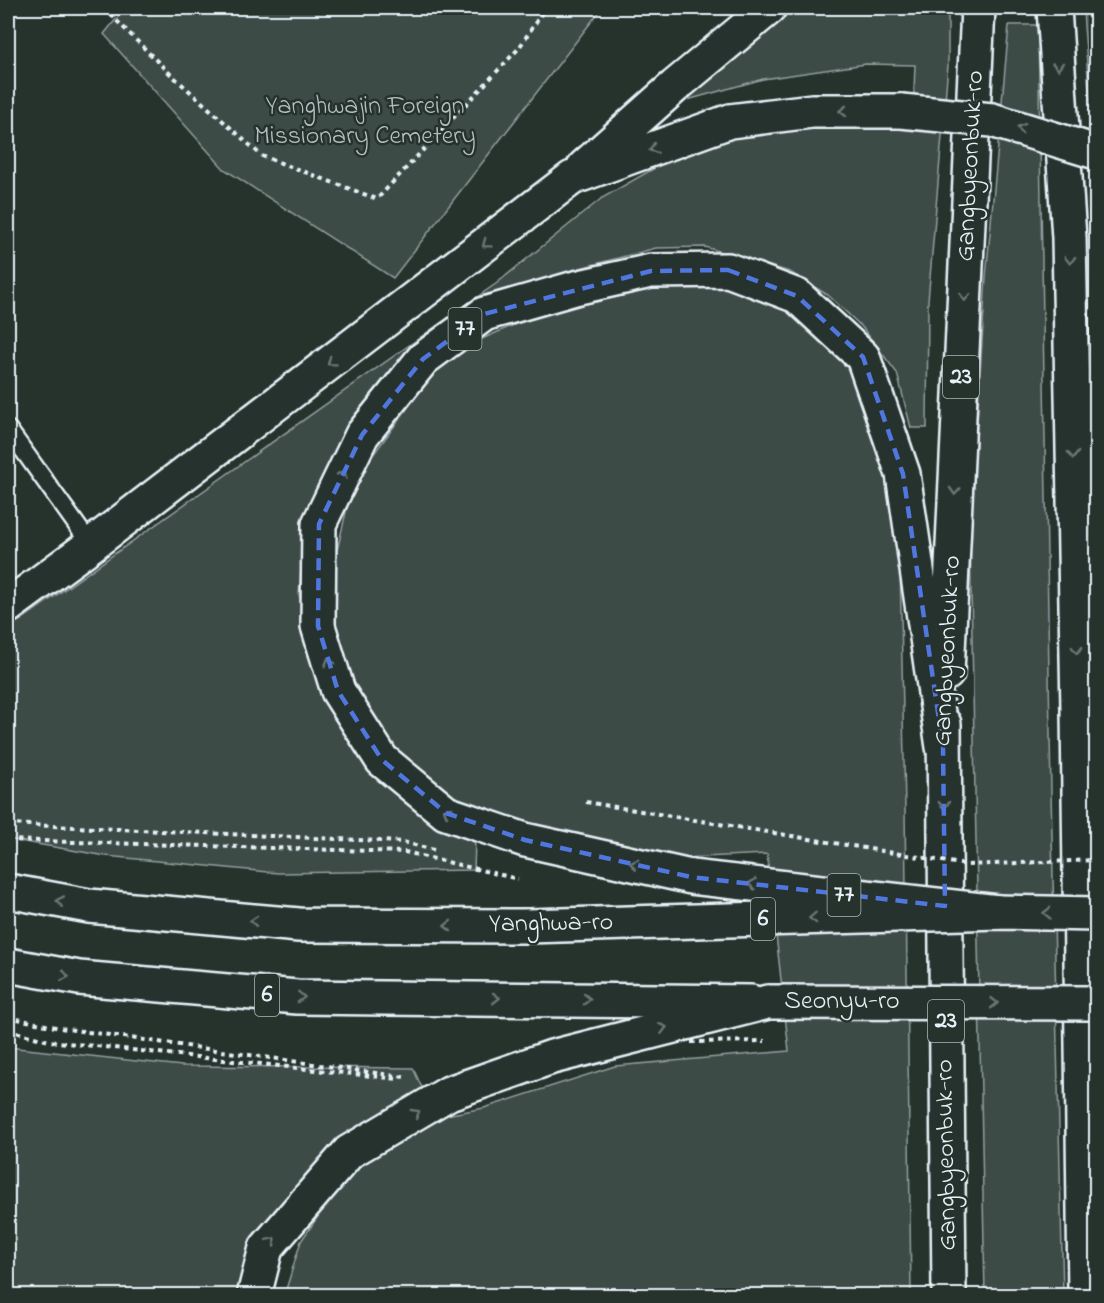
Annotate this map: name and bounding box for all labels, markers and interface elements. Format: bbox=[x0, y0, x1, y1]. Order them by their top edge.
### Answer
one-way arrow bbox=[1051, 61, 1064, 70]
street label: Gangbyeonbuk-ro bbox=[947, 70, 995, 262]
park label: Yanghwajin Foreign Missionary Cemetery bbox=[254, 88, 476, 156]
one-way arrow bbox=[838, 105, 847, 117]
one-way arrow bbox=[1016, 123, 1027, 135]
one-way arrow bbox=[648, 141, 659, 154]
one-way arrow bbox=[482, 237, 493, 248]
one-way arrow bbox=[1063, 256, 1076, 265]
one-way arrow bbox=[958, 292, 971, 301]
road number: 77 bbox=[448, 308, 482, 350]
one-way arrow bbox=[327, 355, 338, 366]
road number: 23 bbox=[943, 356, 979, 398]
one-way arrow bbox=[1067, 451, 1079, 460]
one-way arrow bbox=[336, 470, 348, 481]
one-way arrow bbox=[949, 487, 962, 496]
street label: Gangbyeonbuk-ro bbox=[924, 555, 972, 747]
one-way arrow bbox=[1071, 646, 1083, 655]
one-way arrow bbox=[324, 657, 336, 668]
one-way arrow bbox=[938, 801, 950, 810]
one-way arrow bbox=[443, 807, 453, 818]
one-way arrow bbox=[629, 859, 639, 872]
road number: 77 bbox=[828, 874, 860, 916]
one-way arrow bbox=[747, 879, 757, 891]
one-way arrow bbox=[55, 895, 65, 908]
road number: 6 bbox=[751, 898, 775, 940]
street label: Yanghwa-ro bbox=[489, 904, 613, 944]
one-way arrow bbox=[1043, 907, 1052, 919]
one-way arrow bbox=[809, 911, 818, 924]
one-way arrow bbox=[249, 915, 258, 928]
one-way arrow bbox=[444, 920, 453, 932]
one-way arrow bbox=[60, 969, 70, 981]
road number: 6 bbox=[255, 974, 279, 1016]
street label: Seonyu-ro bbox=[784, 983, 900, 1021]
one-way arrow bbox=[296, 991, 305, 1003]
one-way arrow bbox=[491, 992, 500, 1004]
one-way arrow bbox=[583, 993, 592, 1006]
one-way arrow bbox=[990, 997, 999, 1009]
road number: 23 bbox=[928, 1000, 964, 1042]
one-way arrow bbox=[658, 1022, 668, 1035]
street label: Gangbyeonbuk-ro bbox=[926, 1059, 968, 1251]
one-way arrow bbox=[410, 1109, 420, 1120]
one-way arrow bbox=[265, 1237, 276, 1248]

